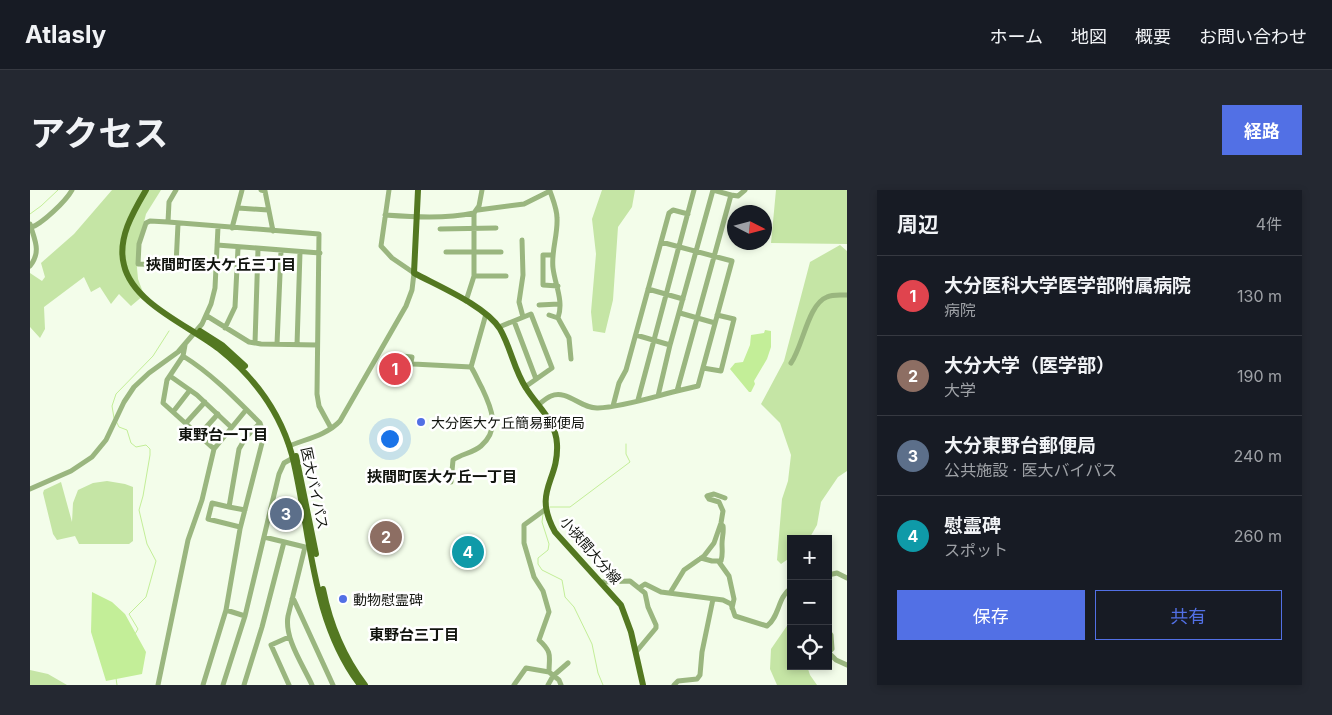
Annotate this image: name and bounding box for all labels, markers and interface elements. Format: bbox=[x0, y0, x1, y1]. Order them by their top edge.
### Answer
text: Atlasly bbox=[25, 20, 106, 49]
text: ホーム bbox=[990, 26, 1043, 47]
text: 地図 bbox=[1071, 26, 1107, 47]
text: 概要 bbox=[1135, 26, 1171, 47]
text: お問い合わせ bbox=[1199, 26, 1307, 47]
button: 経路 bbox=[1222, 105, 1302, 155]
text: アクセス bbox=[30, 112, 168, 154]
north arrow bbox=[727, 205, 772, 250]
text: 周辺 bbox=[897, 212, 939, 237]
text: 4件 bbox=[1256, 214, 1282, 234]
district label: 挾間町医大ケ丘三丁目 bbox=[146, 255, 296, 274]
text: 大分医科大学医学部附属病院 bbox=[944, 274, 1191, 297]
text: 1 bbox=[910, 286, 916, 306]
text: 130 m bbox=[1237, 286, 1282, 306]
text: 病院 bbox=[944, 300, 976, 320]
pin: 1 bbox=[379, 350, 411, 388]
text: 大分大学（医学部） bbox=[944, 354, 1115, 377]
text: 2 bbox=[908, 366, 918, 386]
text: 190 m bbox=[1237, 366, 1282, 386]
text: 大学 bbox=[944, 380, 976, 400]
place label: 大分医大ケ丘簡易郵便局 bbox=[431, 414, 585, 431]
marker: 大分医大ケ丘簡易郵便局 bbox=[415, 416, 427, 428]
district label: 東野台一丁目 bbox=[178, 425, 268, 444]
your location bbox=[377, 426, 403, 452]
text: 大分東野台郵便局 bbox=[944, 434, 1096, 457]
street label: 医大バイパス bbox=[298, 445, 332, 531]
text: 3 bbox=[908, 446, 918, 466]
text: 240 m bbox=[1234, 446, 1282, 466]
text: 公共施設 · 医大バイパス bbox=[944, 460, 1117, 480]
district label: 挾間町医大ケ丘一丁目 bbox=[367, 467, 517, 486]
pin: 3 bbox=[270, 495, 302, 533]
street label: 小挾間大分線 bbox=[557, 513, 625, 587]
text: 慰霊碑 bbox=[944, 514, 1001, 537]
pin: 2 bbox=[370, 518, 402, 556]
text: 4 bbox=[908, 526, 918, 546]
text: 260 m bbox=[1234, 526, 1282, 546]
pin: 4 bbox=[452, 533, 484, 571]
map controls bbox=[787, 535, 832, 670]
button: + bbox=[787, 535, 832, 580]
text: スポット bbox=[944, 540, 1008, 560]
button: − bbox=[787, 580, 832, 625]
button: 保存 bbox=[897, 590, 1085, 640]
button: 共有 bbox=[1095, 590, 1282, 640]
place label: 動物慰霊碑 bbox=[353, 591, 423, 608]
marker: 動物慰霊碑 bbox=[337, 593, 349, 605]
district label: 東野台三丁目 bbox=[369, 625, 459, 644]
button: locate bbox=[787, 625, 832, 670]

